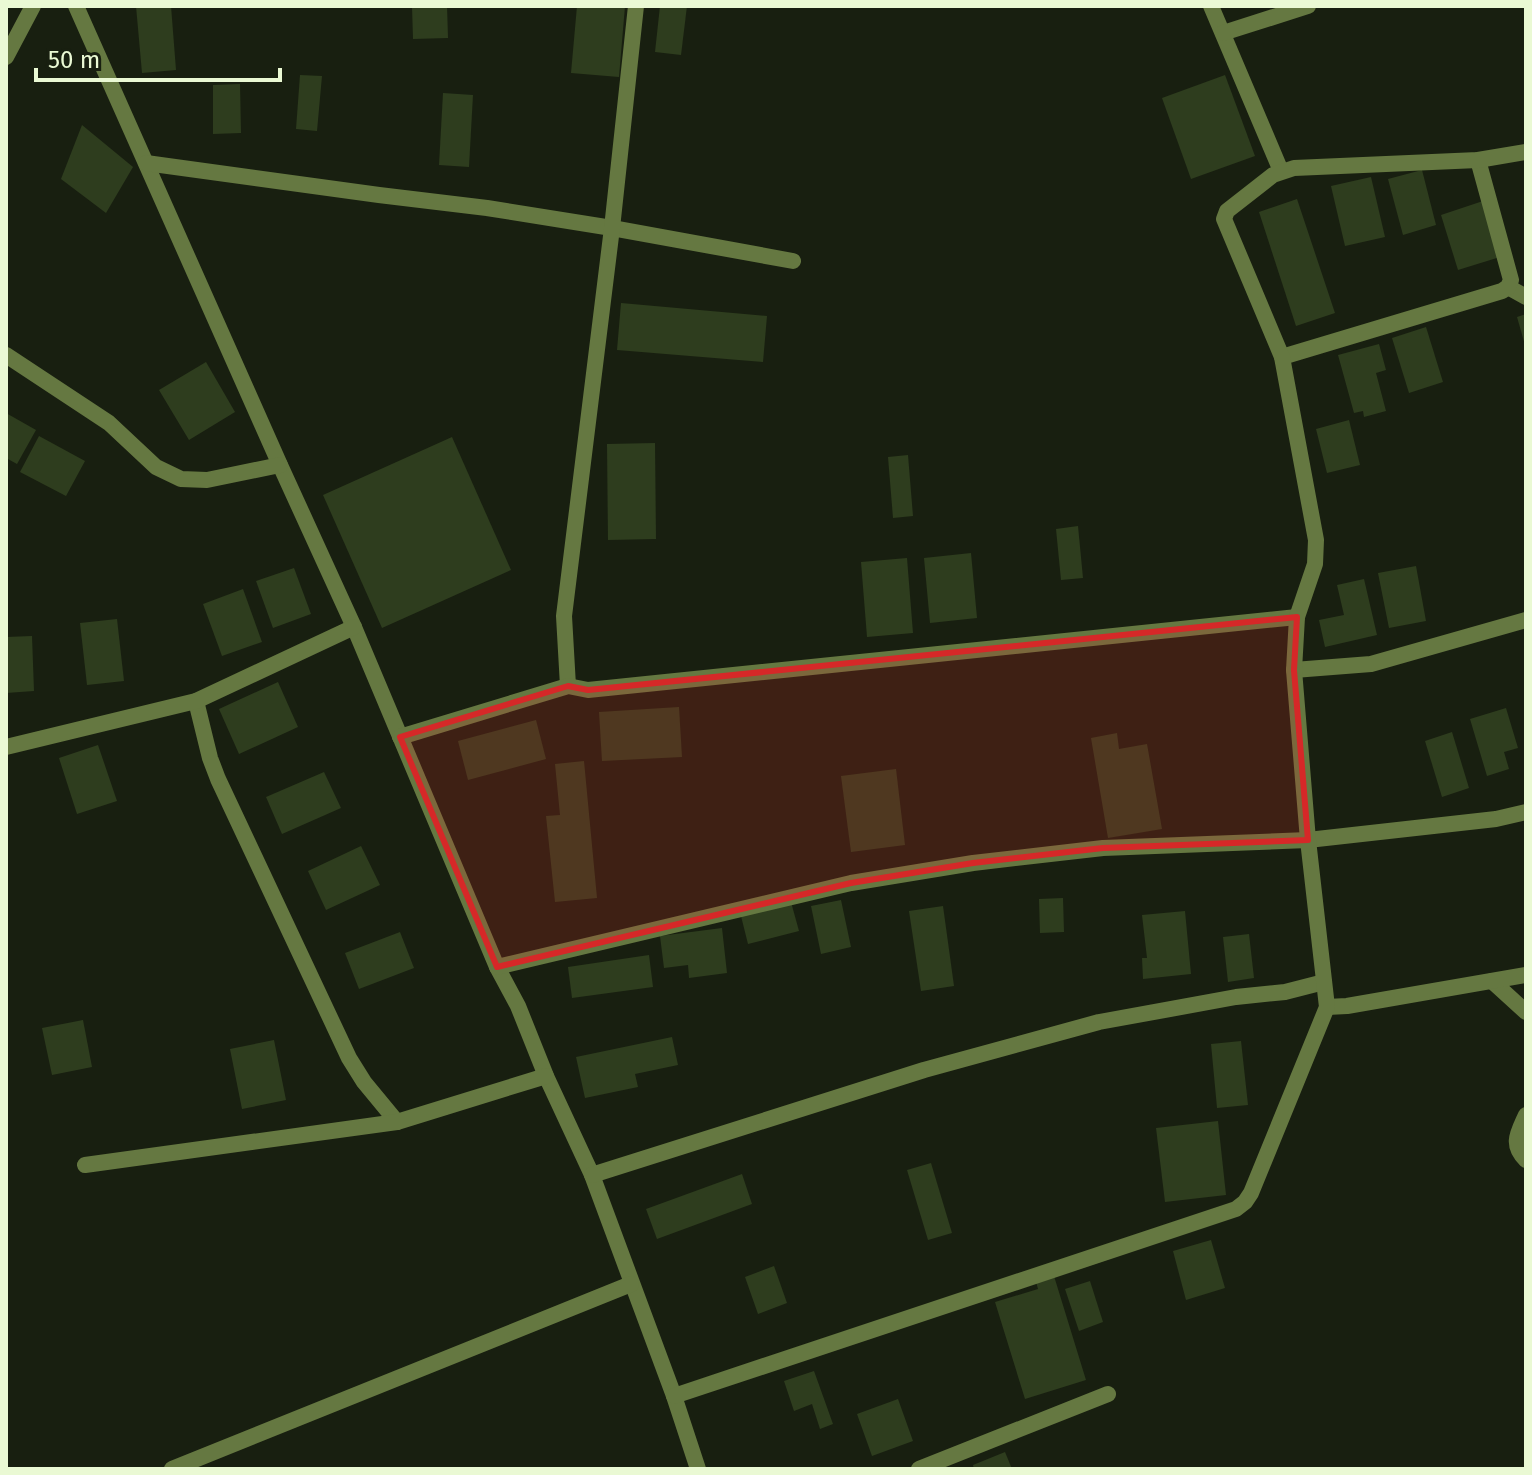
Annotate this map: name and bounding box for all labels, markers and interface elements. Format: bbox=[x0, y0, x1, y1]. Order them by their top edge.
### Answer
scale bar bbox=[36, 32, 280, 82]
text: 50 m bbox=[48, 46, 100, 74]

